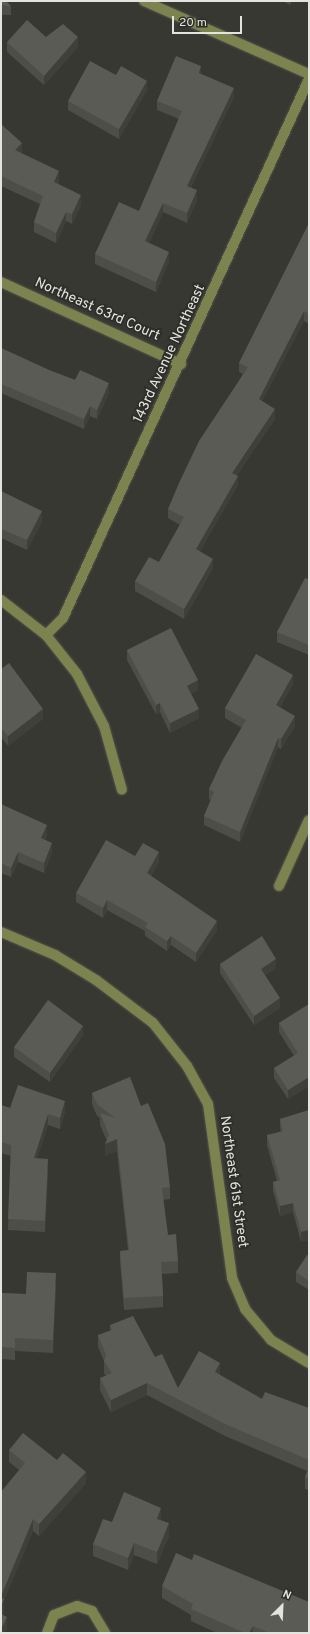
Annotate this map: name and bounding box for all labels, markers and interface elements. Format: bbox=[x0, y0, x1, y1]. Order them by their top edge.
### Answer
scale bar bbox=[174, 8, 244, 34]
text: 20 m bbox=[179, 15, 207, 31]
street label: Northeast 63rd Court bbox=[32, 275, 162, 345]
street label: 143rd Avenue Northeast bbox=[130, 282, 210, 426]
street label: Northeast 61st Street bbox=[215, 1115, 251, 1249]
north arrow bbox=[262, 1586, 302, 1626]
text: N bbox=[280, 1587, 293, 1603]

